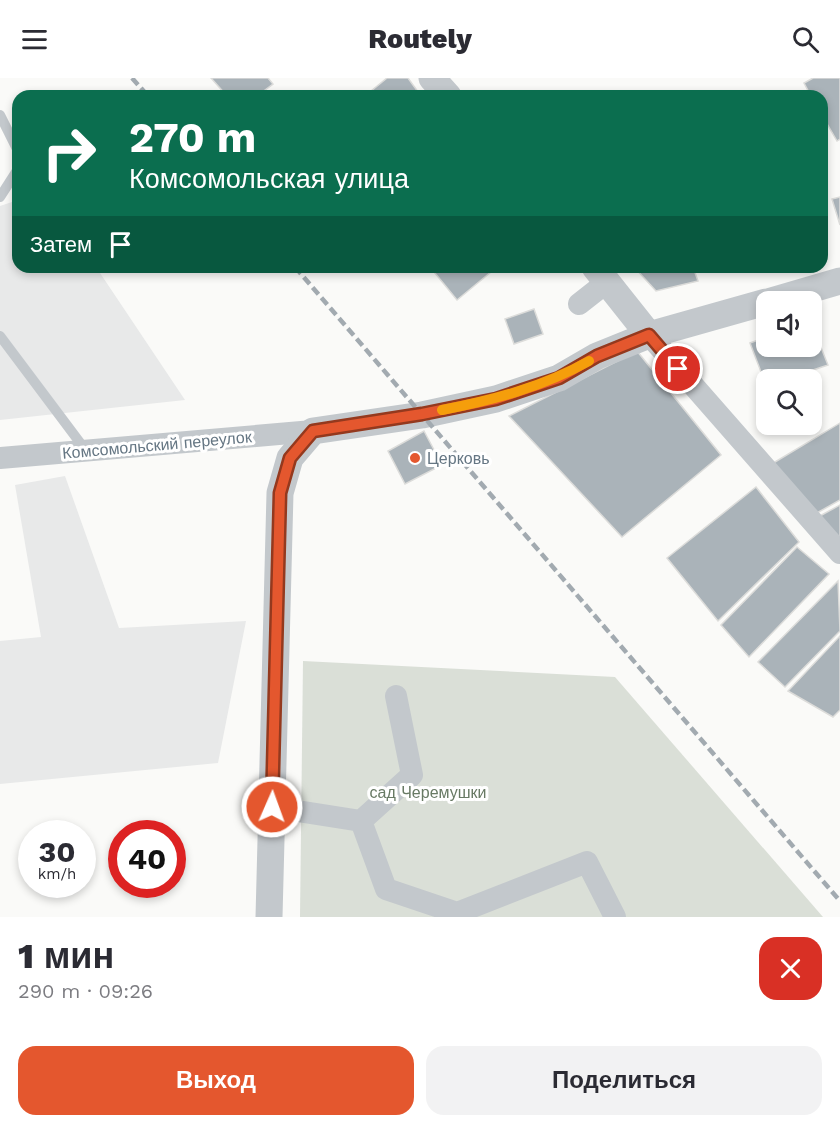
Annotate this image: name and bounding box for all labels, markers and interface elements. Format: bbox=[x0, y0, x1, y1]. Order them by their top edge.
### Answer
icon: menu bbox=[18, 23, 51, 56]
text: Routely bbox=[368, 23, 472, 55]
icon: search bbox=[789, 23, 822, 56]
text: 270 m bbox=[129, 113, 256, 162]
icon: right bbox=[30, 114, 108, 192]
text: Комсомольская улица bbox=[129, 163, 409, 195]
icon: arrive bbox=[104, 228, 137, 261]
text: Затем bbox=[30, 232, 92, 257]
map controls bbox=[756, 291, 822, 435]
button: sound bbox=[756, 291, 822, 357]
pin bbox=[652, 343, 703, 394]
icon: arrive bbox=[661, 352, 694, 385]
button: search bbox=[756, 369, 822, 435]
street label: Комсомольский переулок bbox=[61, 427, 254, 463]
place label: Церковь bbox=[427, 449, 490, 468]
marker: Церковь bbox=[408, 451, 422, 465]
position arrow bbox=[240, 775, 304, 839]
park label: сад Черемушки bbox=[369, 783, 487, 802]
speed limit sign: 40 bbox=[108, 820, 186, 898]
text: 30 bbox=[38, 834, 76, 869]
text: km/h bbox=[38, 865, 76, 883]
text: 1 мин bbox=[18, 935, 114, 977]
button: close bbox=[759, 937, 822, 1000]
text: 290 m · 09:26 bbox=[18, 979, 153, 1003]
button: Выход bbox=[18, 1046, 414, 1115]
button: Поделиться bbox=[426, 1046, 822, 1115]

